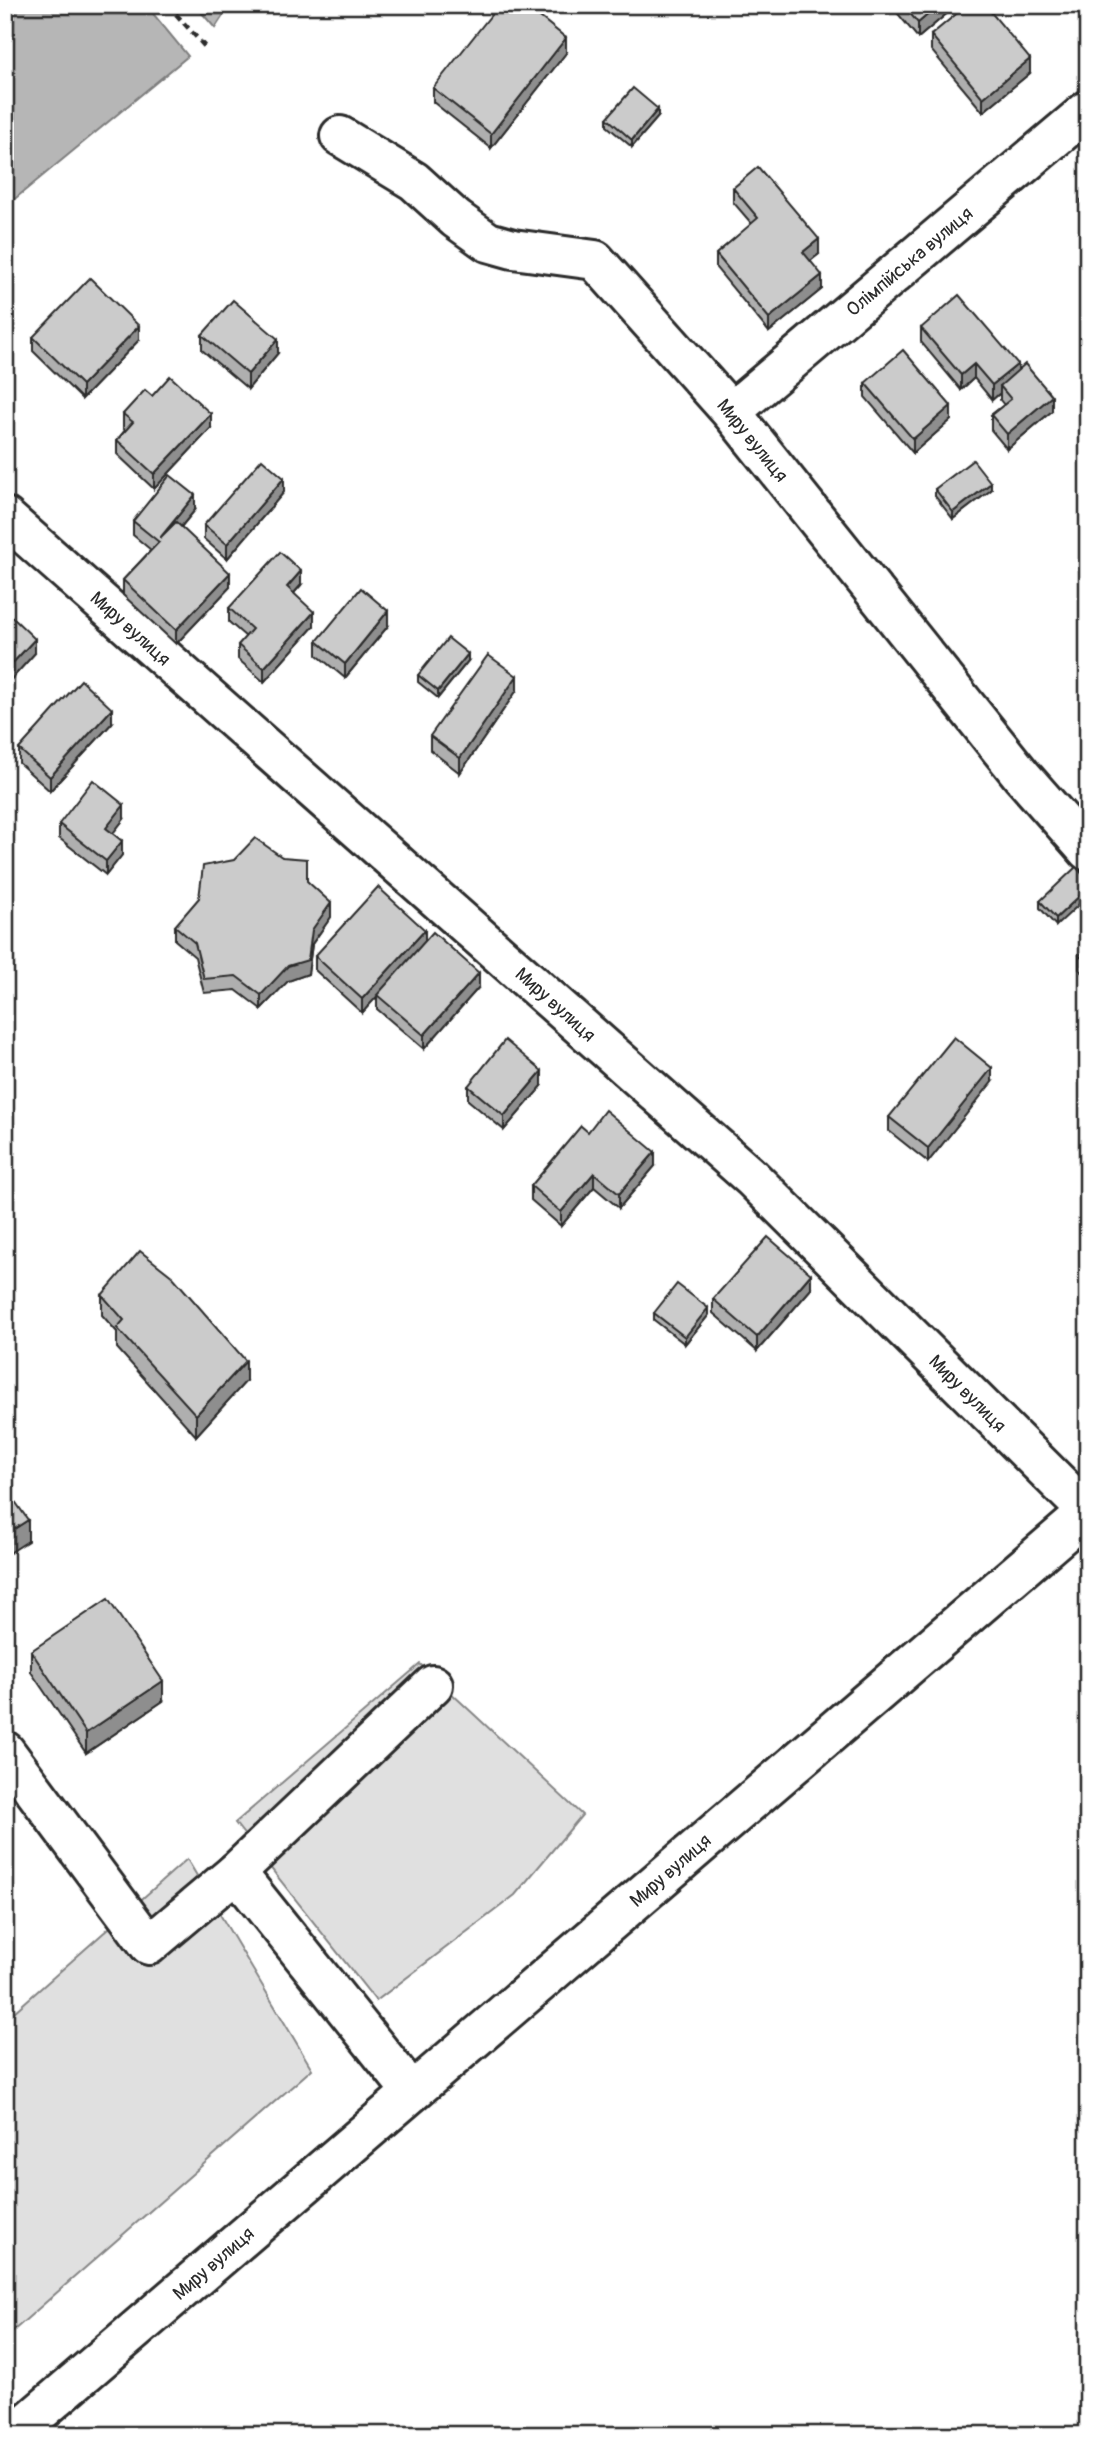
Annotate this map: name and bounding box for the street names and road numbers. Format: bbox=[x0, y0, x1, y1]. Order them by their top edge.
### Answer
street label: Олімпійська вулиця bbox=[841, 202, 978, 322]
street label: Миру вулиця bbox=[711, 394, 793, 487]
street label: Миру вулиця bbox=[85, 586, 176, 671]
street label: Миру вулиця bbox=[510, 962, 601, 1047]
street label: Миру вулиця bbox=[923, 1350, 1011, 1438]
street label: Миру вулиця bbox=[625, 1829, 716, 1913]
street label: Миру вулиця bbox=[168, 2222, 259, 2306]

